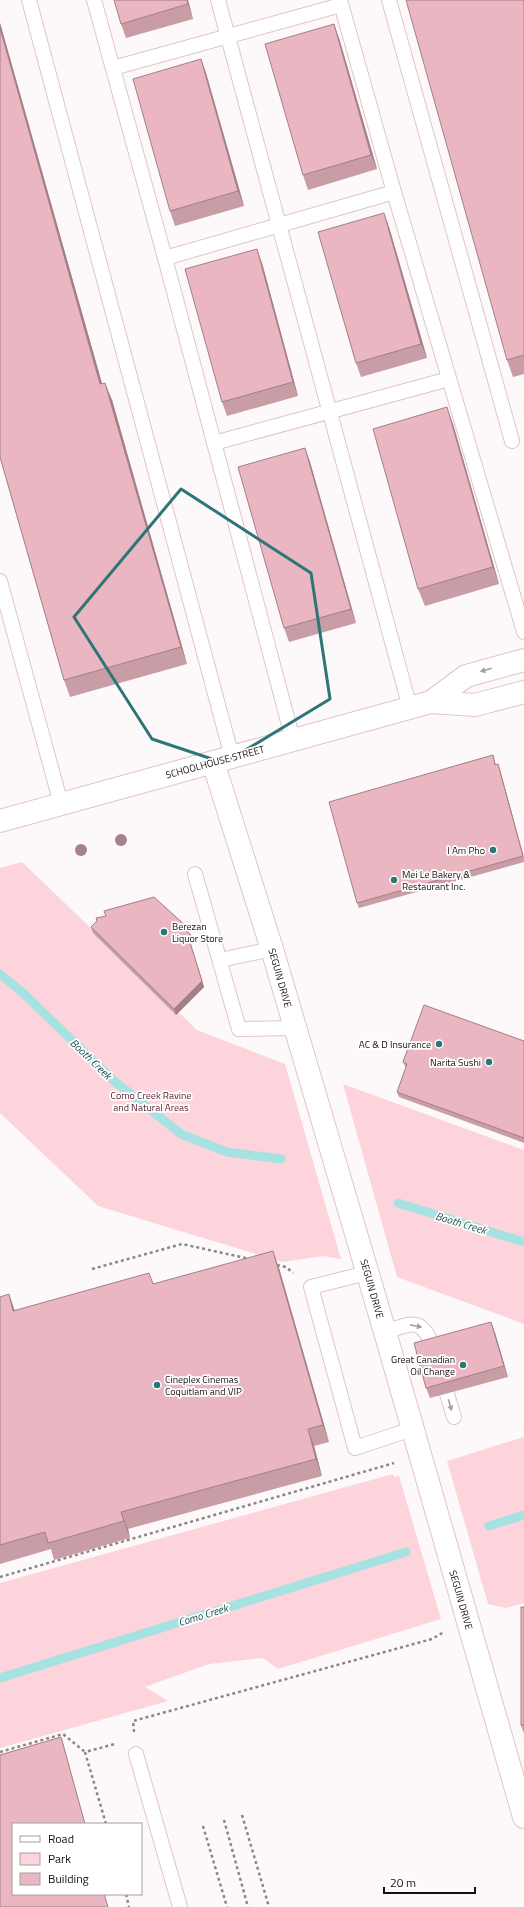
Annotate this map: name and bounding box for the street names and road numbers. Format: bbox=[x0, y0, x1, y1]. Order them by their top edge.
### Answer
street label: SCHOOLHOUSE STREET bbox=[164, 741, 267, 782]
street label: SEGUIN DRIVE bbox=[264, 946, 296, 1010]
street label: SEGUIN DRIVE bbox=[356, 1257, 388, 1321]
street label: SEGUIN DRIVE bbox=[445, 1568, 477, 1632]

